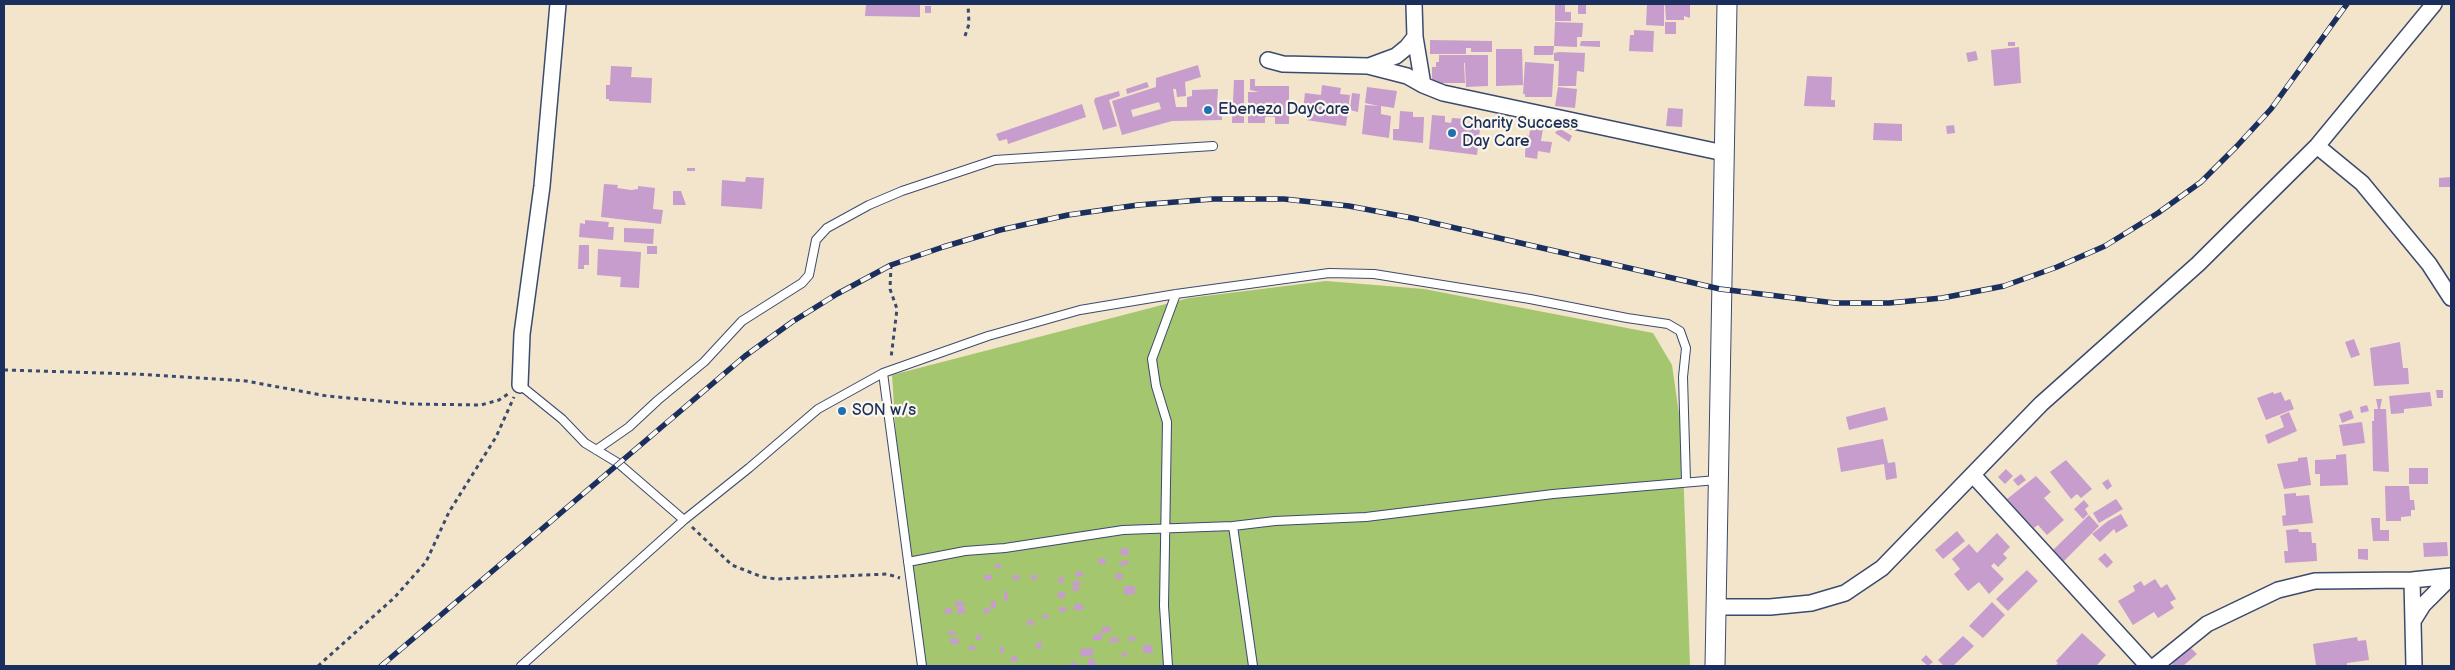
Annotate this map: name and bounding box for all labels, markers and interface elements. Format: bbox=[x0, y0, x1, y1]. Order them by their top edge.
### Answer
place label: Ebeneza DayCare bbox=[1218, 100, 1349, 120]
marker: Ebeneza DayCare bbox=[1202, 104, 1214, 116]
place label: Charity Success Day Care bbox=[1462, 114, 1578, 152]
marker: Charity Success Day Care bbox=[1446, 127, 1458, 139]
place label: SON w/s bbox=[852, 401, 916, 421]
marker: SON w/s bbox=[836, 405, 848, 417]

